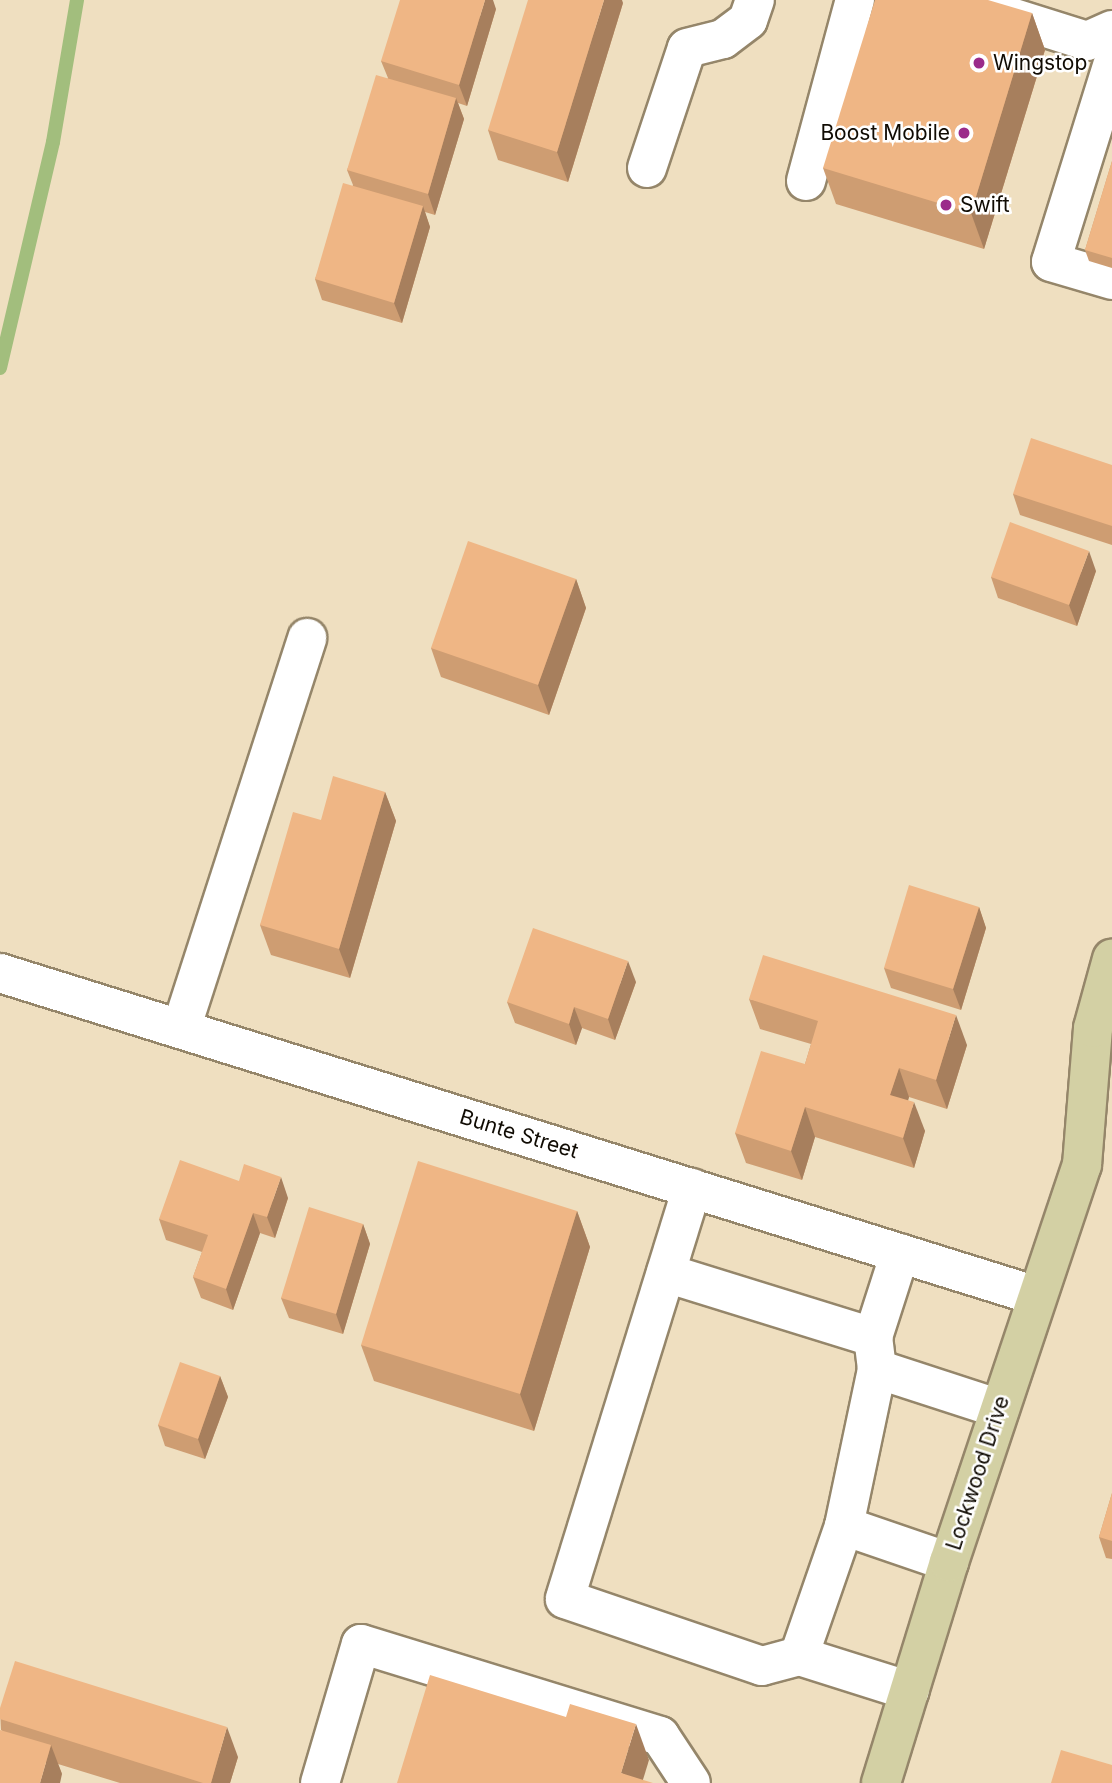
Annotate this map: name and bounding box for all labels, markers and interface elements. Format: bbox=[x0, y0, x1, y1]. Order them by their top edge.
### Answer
place label: Wingstop bbox=[993, 50, 1087, 76]
marker: Wingstop bbox=[971, 55, 987, 71]
place label: Boost Mobile bbox=[820, 120, 950, 146]
marker: Boost Mobile bbox=[956, 125, 972, 141]
place label: Swift bbox=[960, 192, 1010, 218]
marker: Swift bbox=[938, 197, 954, 213]
street label: Bunte Street bbox=[457, 1104, 581, 1164]
street label: Lockwood Drive bbox=[941, 1393, 1015, 1553]

